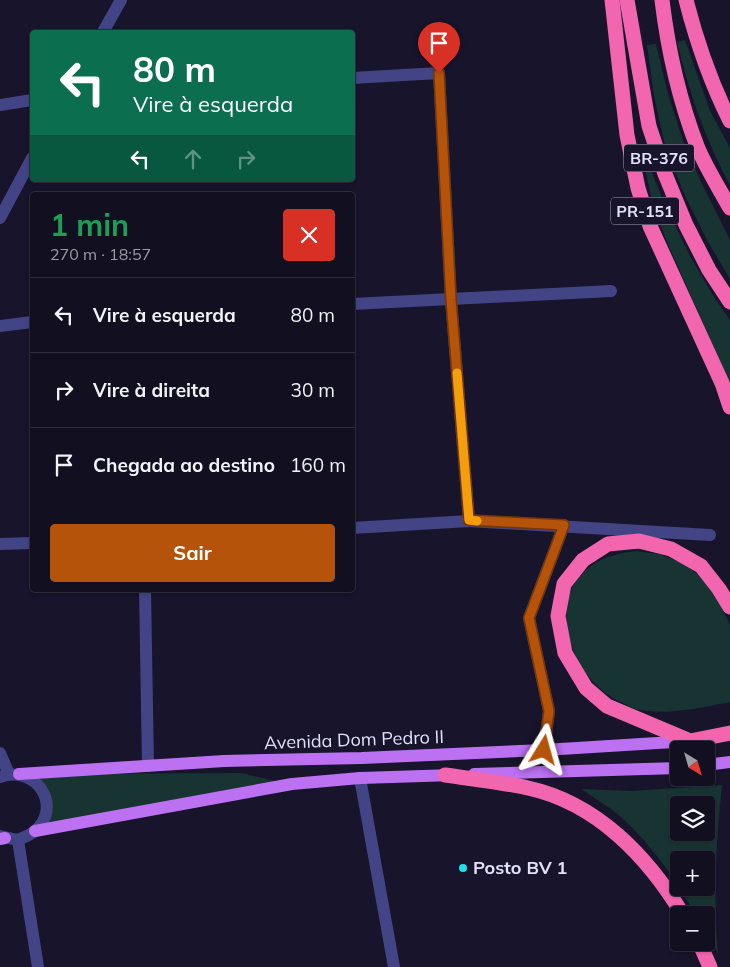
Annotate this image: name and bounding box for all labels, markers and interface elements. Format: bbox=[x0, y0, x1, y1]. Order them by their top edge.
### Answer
pin bbox=[418, 22, 460, 73]
icon: arrive bbox=[425, 29, 453, 57]
text: 80 m bbox=[133, 47, 216, 91]
icon: left bbox=[50, 50, 115, 115]
text: Vire à esquerda bbox=[133, 90, 293, 118]
road number: BR-376 bbox=[624, 144, 694, 172]
icon: left bbox=[126, 145, 154, 173]
icon: ahead bbox=[179, 145, 207, 173]
icon: right bbox=[232, 145, 260, 173]
road number: PR-151 bbox=[611, 198, 679, 225]
text: 1 min bbox=[50, 206, 129, 244]
button: close bbox=[283, 209, 335, 261]
text: 270 m · 18:57 bbox=[50, 244, 151, 264]
icon: left bbox=[50, 301, 78, 329]
text: Vire à esquerda bbox=[93, 303, 236, 327]
text: 80 m bbox=[291, 303, 335, 327]
icon: right bbox=[50, 376, 78, 404]
text: Vire à direita bbox=[93, 378, 210, 402]
text: 30 m bbox=[291, 378, 335, 402]
icon: arrive bbox=[50, 451, 78, 479]
text: Chegada ao destino bbox=[93, 453, 275, 477]
text: 160 m bbox=[290, 453, 346, 477]
button: Sair bbox=[50, 524, 335, 582]
position arrow bbox=[517, 723, 569, 775]
street label: Avenida Dom Pedro II bbox=[264, 725, 444, 754]
north arrow bbox=[670, 741, 715, 786]
map controls bbox=[670, 741, 715, 951]
button: layers bbox=[670, 796, 715, 841]
button: + bbox=[670, 851, 715, 896]
place label: Posto BV 1 bbox=[473, 856, 567, 879]
marker: Posto BV 1 bbox=[457, 862, 469, 874]
button: − bbox=[670, 906, 715, 951]

